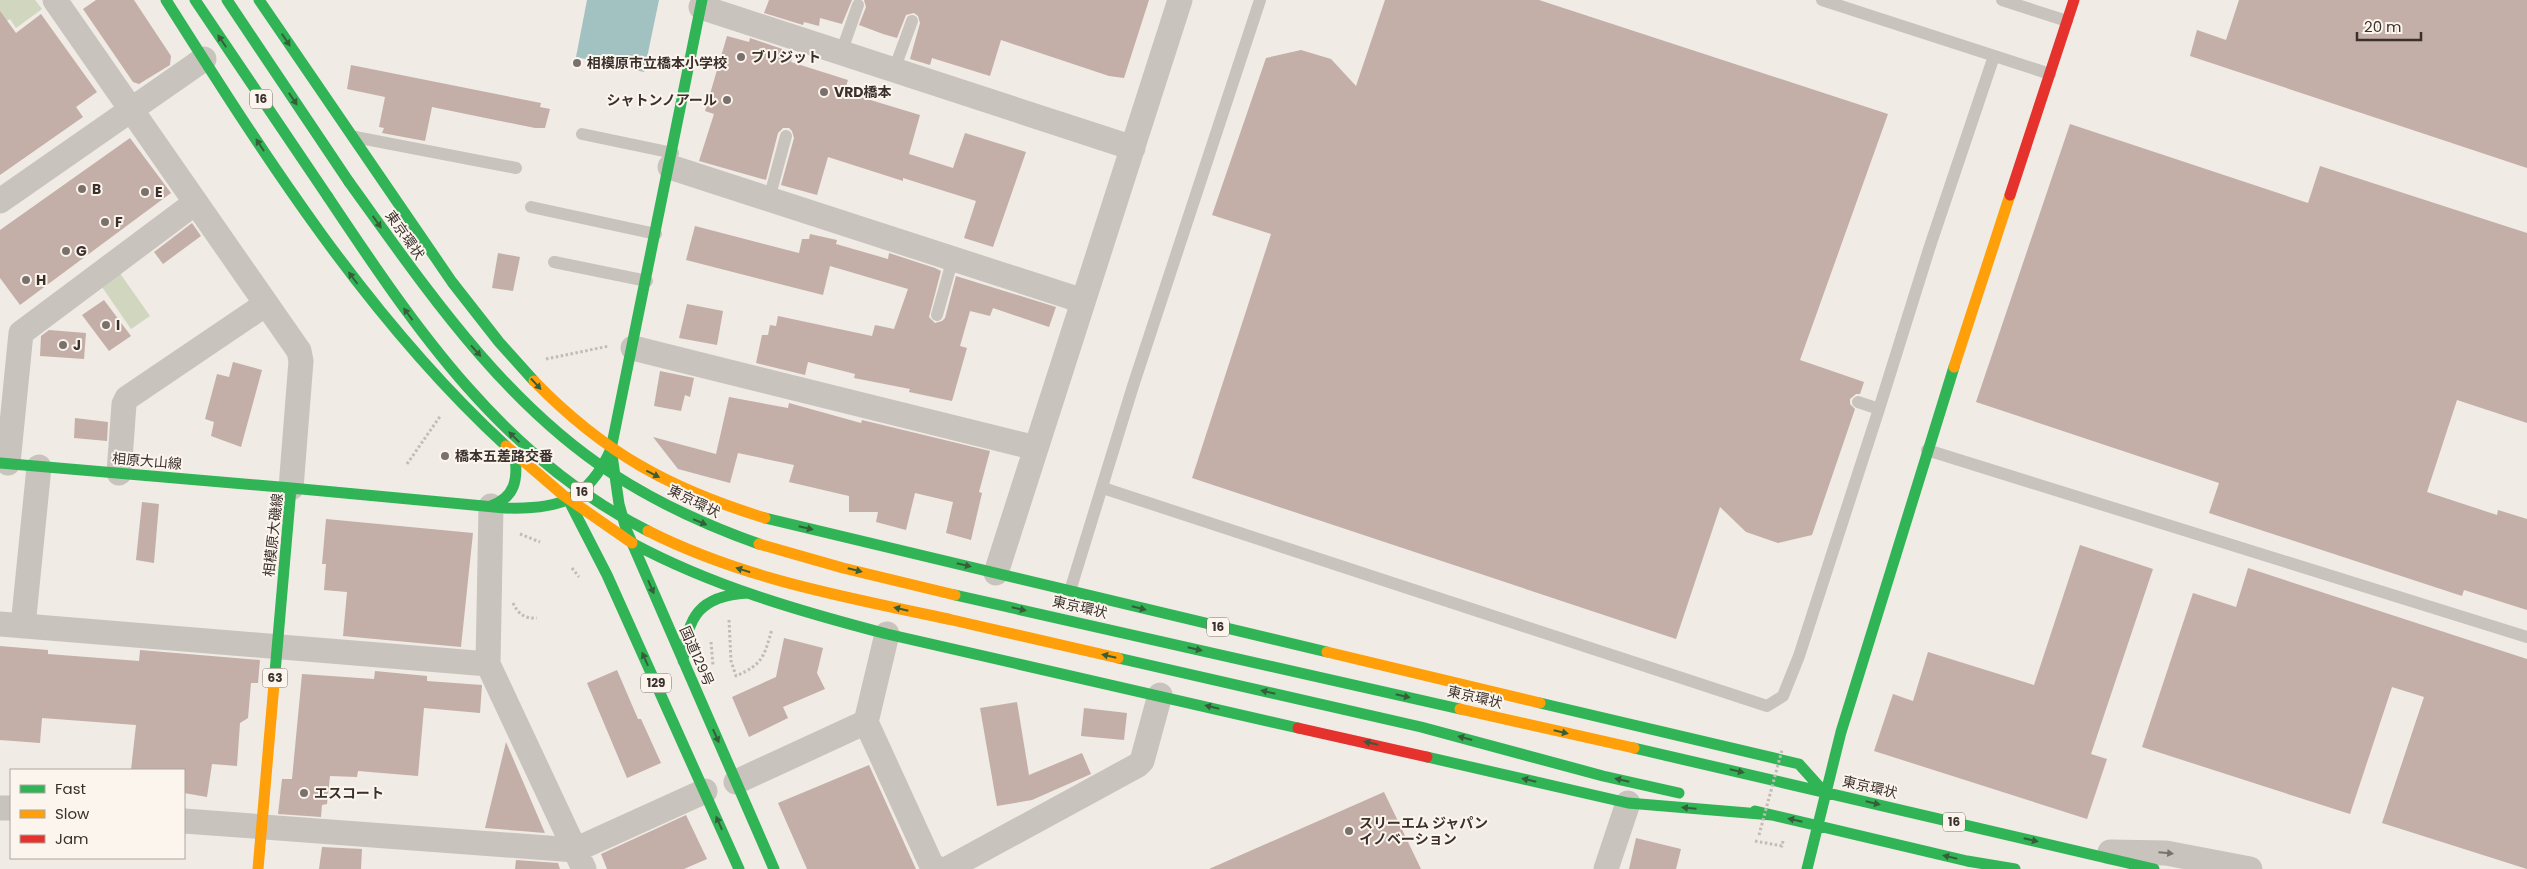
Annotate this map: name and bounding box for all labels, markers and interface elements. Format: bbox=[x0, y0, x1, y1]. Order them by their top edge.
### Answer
scale bar bbox=[2357, 10, 2421, 42]
text: 20 m bbox=[2364, 16, 2402, 37]
one-way arrow bbox=[217, 34, 227, 47]
one-way arrow bbox=[281, 34, 291, 47]
place label: ブリジット bbox=[751, 47, 821, 67]
marker: ブリジット bbox=[735, 51, 747, 63]
place label: 相模原市立橋本小学校 bbox=[587, 53, 727, 73]
marker: 相模原市立橋本小学校 bbox=[571, 57, 583, 69]
place label: VRD橋本 bbox=[834, 82, 892, 102]
marker: VRD橋本 bbox=[818, 86, 830, 98]
road number: 16 bbox=[250, 90, 272, 108]
place label: シャトンノアール bbox=[607, 90, 717, 110]
one-way arrow bbox=[288, 92, 298, 105]
marker: シャトンノアール bbox=[721, 94, 733, 106]
one-way arrow bbox=[256, 138, 265, 152]
place label: B bbox=[92, 179, 101, 199]
place label: E bbox=[155, 182, 163, 202]
marker: B bbox=[76, 183, 88, 195]
marker: E bbox=[139, 186, 151, 198]
street label: 東京環状 bbox=[381, 206, 429, 264]
place label: F bbox=[115, 212, 123, 232]
one-way arrow bbox=[372, 215, 382, 228]
marker: F bbox=[99, 216, 111, 228]
place label: G bbox=[76, 241, 87, 261]
marker: G bbox=[60, 245, 72, 257]
place label: H bbox=[36, 270, 46, 290]
one-way arrow bbox=[348, 272, 359, 285]
marker: H bbox=[20, 274, 32, 286]
one-way arrow bbox=[403, 307, 413, 321]
place label: I bbox=[116, 315, 120, 335]
marker: I bbox=[100, 319, 112, 331]
place label: J bbox=[73, 335, 81, 355]
marker: J bbox=[57, 339, 69, 351]
one-way arrow bbox=[470, 344, 482, 356]
one-way arrow bbox=[530, 378, 542, 390]
one-way arrow bbox=[508, 431, 520, 443]
place label: 橋本五差路交番 bbox=[455, 446, 553, 466]
street label: 相原大山線 bbox=[111, 448, 183, 474]
marker: 橋本五差路交番 bbox=[439, 450, 451, 462]
one-way arrow bbox=[646, 470, 660, 478]
street label: 東京環状 bbox=[664, 480, 724, 522]
road number: 16 bbox=[571, 482, 593, 502]
street label: 相模原大磯線 bbox=[259, 492, 287, 578]
one-way arrow bbox=[693, 518, 707, 526]
one-way arrow bbox=[798, 524, 813, 532]
one-way arrow bbox=[956, 561, 971, 569]
one-way arrow bbox=[735, 565, 750, 573]
one-way arrow bbox=[848, 566, 863, 574]
one-way arrow bbox=[647, 580, 655, 594]
street label: 東京環状 bbox=[1050, 591, 1110, 623]
one-way arrow bbox=[1131, 604, 1146, 612]
one-way arrow bbox=[893, 605, 908, 613]
one-way arrow bbox=[1012, 605, 1027, 613]
road number: 16 bbox=[1207, 618, 1229, 636]
street label: 国道129号 bbox=[675, 623, 719, 689]
one-way arrow bbox=[1187, 645, 1202, 653]
one-way arrow bbox=[641, 652, 649, 666]
one-way arrow bbox=[1102, 652, 1117, 660]
road number: 63 bbox=[262, 668, 288, 688]
road number: 129 bbox=[641, 674, 671, 692]
street label: 東京環状 bbox=[1445, 681, 1505, 713]
one-way arrow bbox=[1260, 688, 1275, 696]
one-way arrow bbox=[1395, 692, 1410, 700]
one-way arrow bbox=[1205, 703, 1220, 711]
one-way arrow bbox=[1554, 728, 1569, 736]
one-way arrow bbox=[712, 729, 720, 743]
one-way arrow bbox=[1458, 734, 1473, 742]
one-way arrow bbox=[1363, 739, 1378, 747]
one-way arrow bbox=[1729, 768, 1745, 776]
legend bbox=[10, 769, 185, 859]
street label: 東京環状 bbox=[1840, 771, 1900, 803]
one-way arrow bbox=[1522, 776, 1537, 784]
one-way arrow bbox=[1615, 776, 1630, 784]
text: Fast bbox=[55, 778, 86, 799]
place label: エスコート bbox=[314, 783, 384, 803]
marker: エスコート bbox=[298, 787, 310, 799]
one-way arrow bbox=[1865, 799, 1880, 807]
text: Slow bbox=[55, 803, 90, 824]
one-way arrow bbox=[1680, 804, 1696, 812]
road number: 16 bbox=[1943, 812, 1965, 832]
place label: スリーエム ジャパン イノベーション bbox=[1359, 813, 1488, 849]
one-way arrow bbox=[714, 816, 722, 830]
one-way arrow bbox=[1788, 816, 1803, 824]
marker: スリーエム ジャパン イノベーション bbox=[1343, 825, 1355, 837]
text: Jam bbox=[55, 828, 89, 849]
one-way arrow bbox=[2023, 836, 2038, 844]
one-way arrow bbox=[2158, 850, 2174, 858]
one-way arrow bbox=[1942, 853, 1957, 861]

